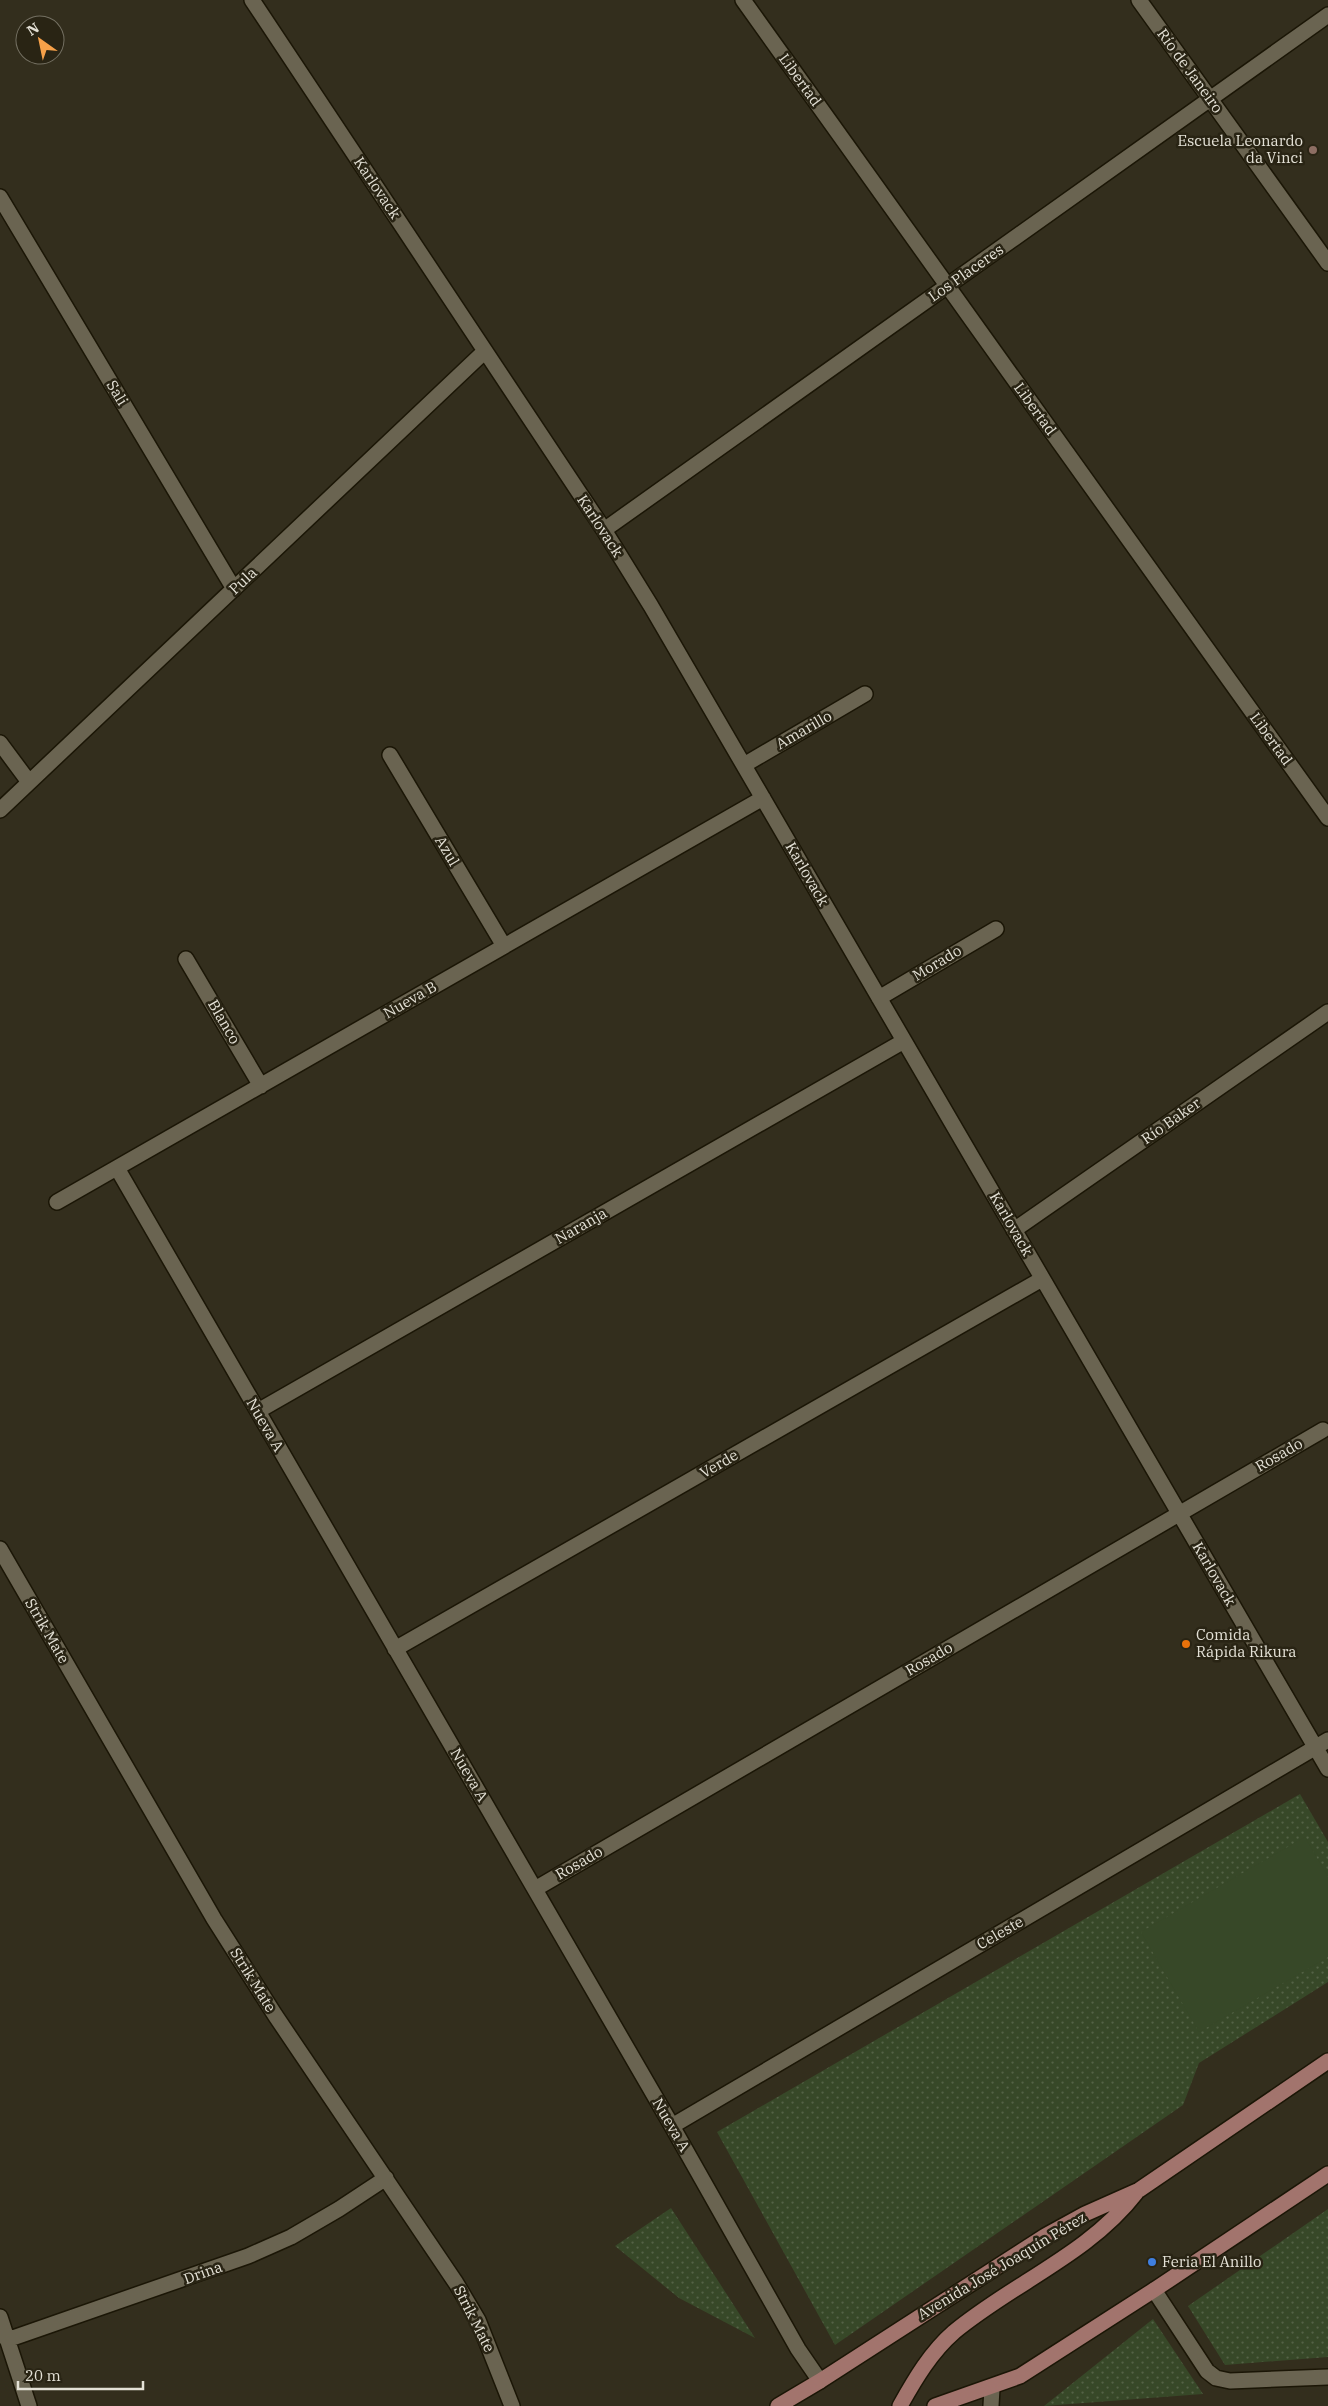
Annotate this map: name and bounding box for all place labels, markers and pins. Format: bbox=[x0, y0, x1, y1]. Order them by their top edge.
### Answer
place label: Escuela Leonardo da Vinci bbox=[1177, 131, 1303, 167]
marker: Escuela Leonardo da Vinci bbox=[1307, 144, 1319, 156]
place label: Comida Rápida Rikura bbox=[1196, 1625, 1297, 1661]
marker: Comida Rápida Rikura bbox=[1180, 1638, 1192, 1650]
place label: Feria El Anillo bbox=[1162, 2252, 1262, 2271]
marker: Feria El Anillo bbox=[1146, 2256, 1158, 2268]

